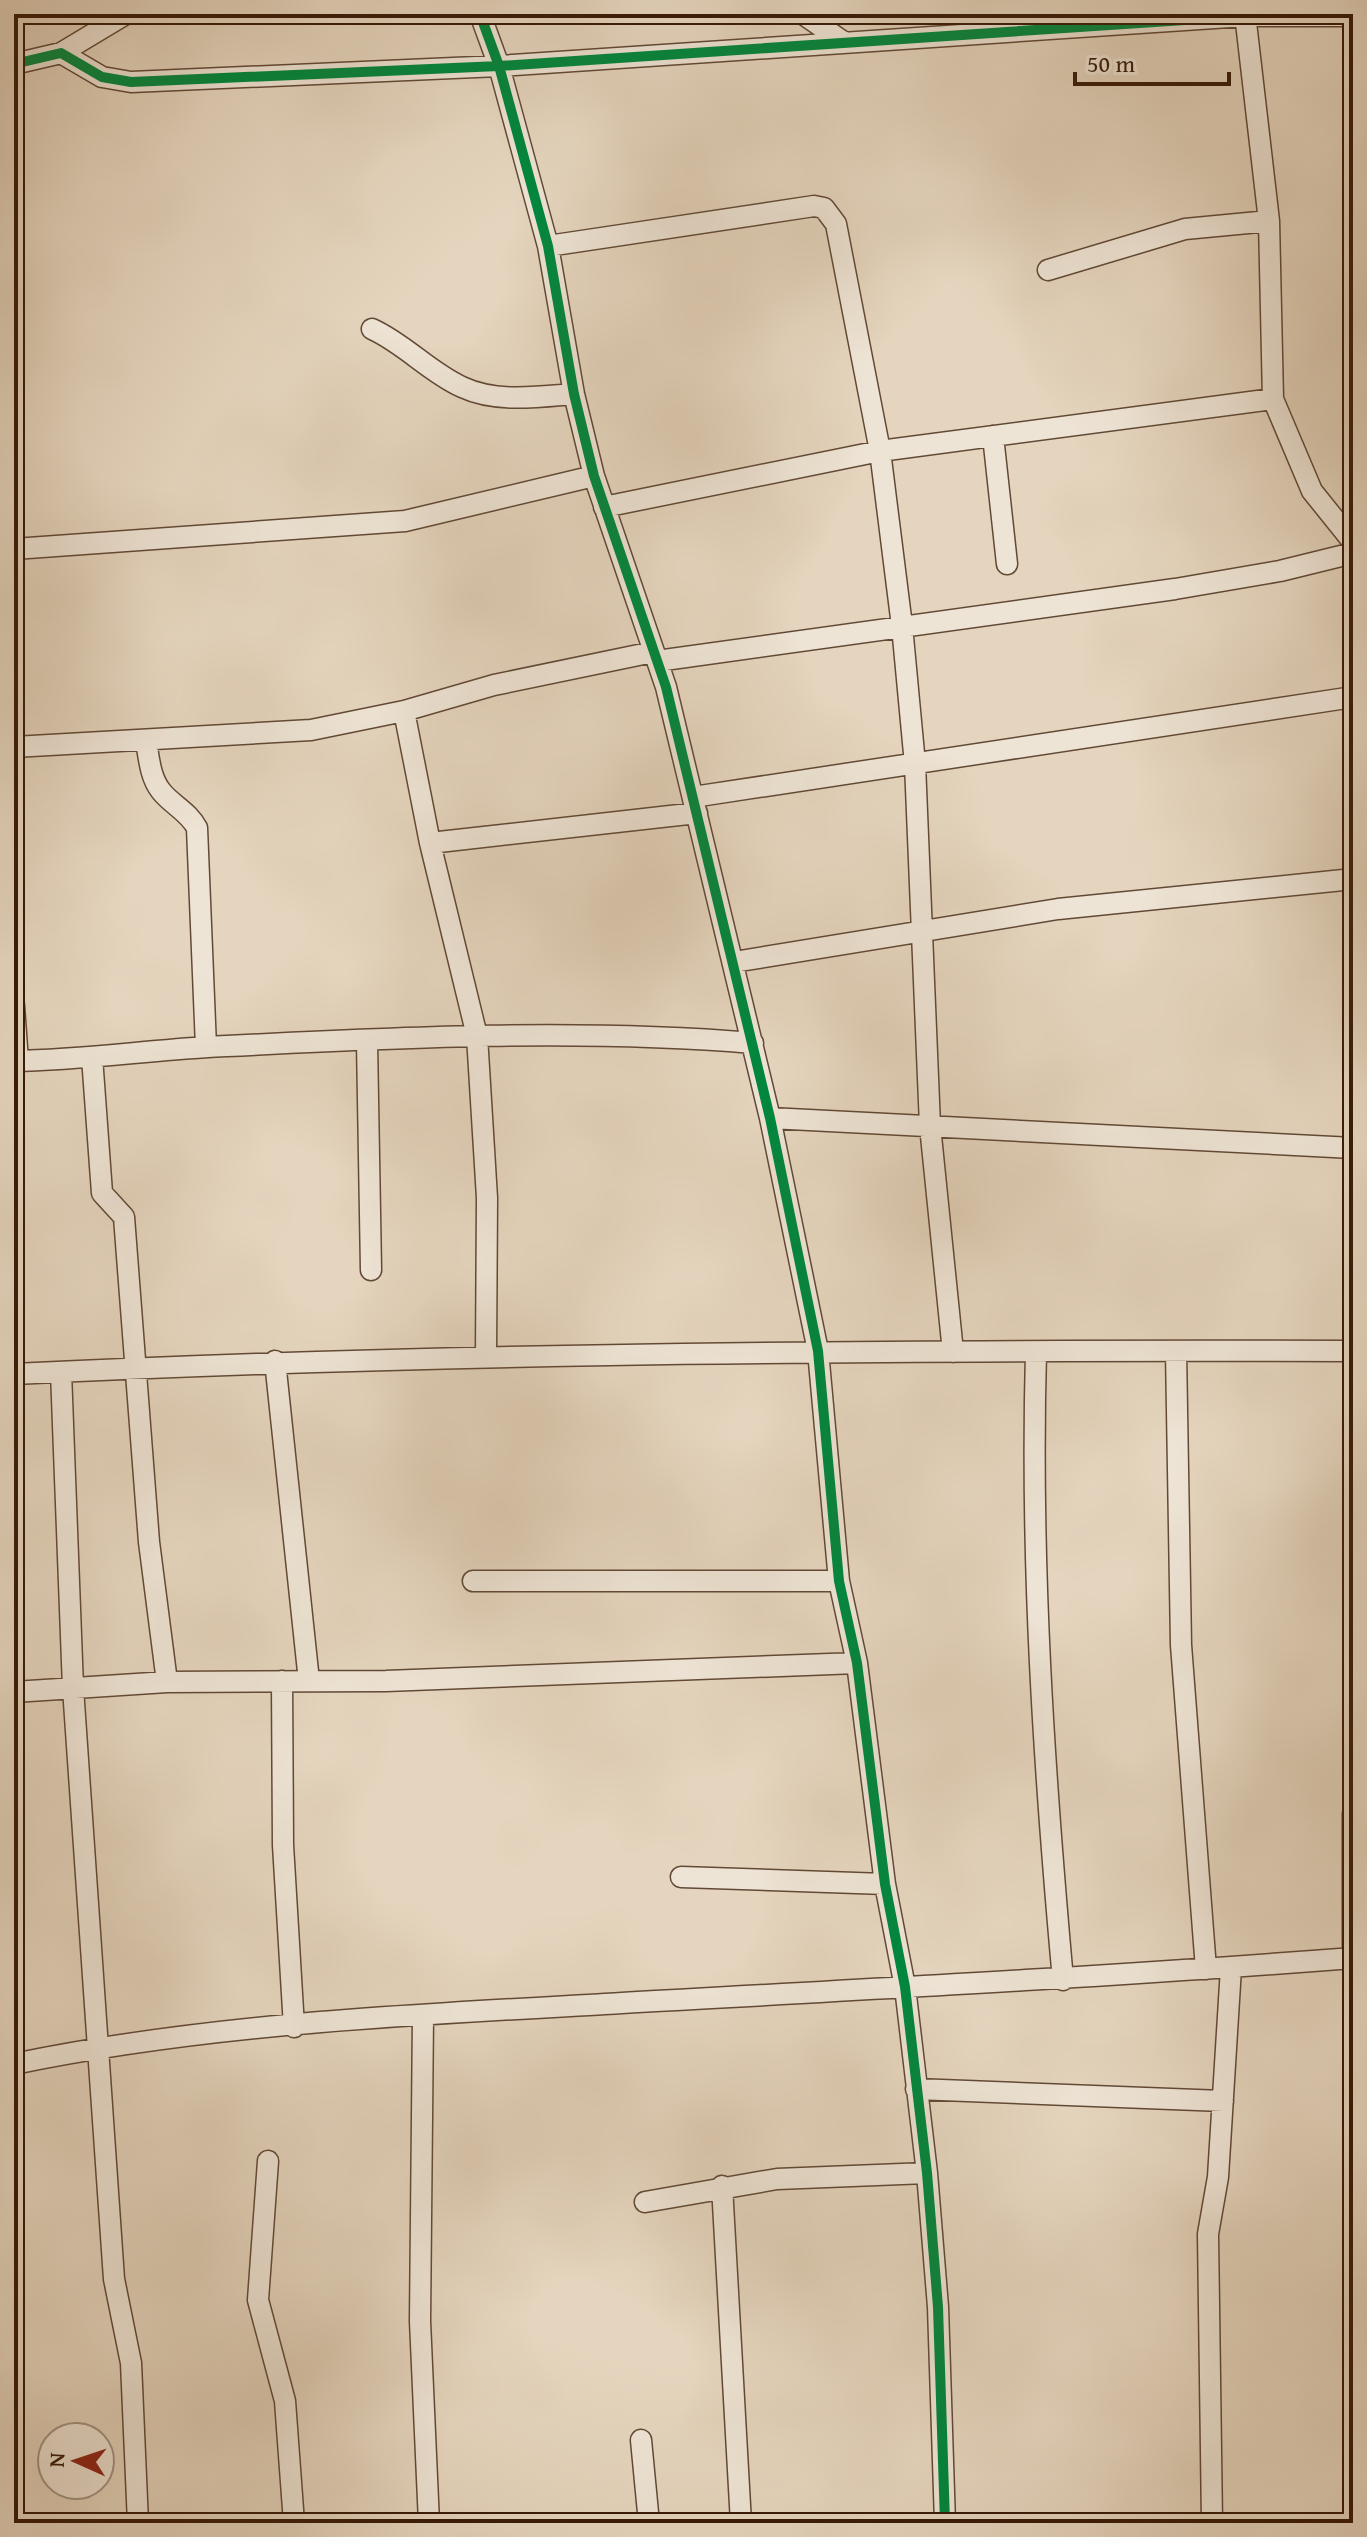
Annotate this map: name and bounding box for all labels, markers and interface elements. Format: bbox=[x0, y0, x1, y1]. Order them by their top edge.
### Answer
scale bar bbox=[1075, 36, 1229, 86]
text: 50 m bbox=[1087, 46, 1135, 81]
north arrow bbox=[36, 2421, 116, 2501]
text: N bbox=[40, 2451, 72, 2468]

